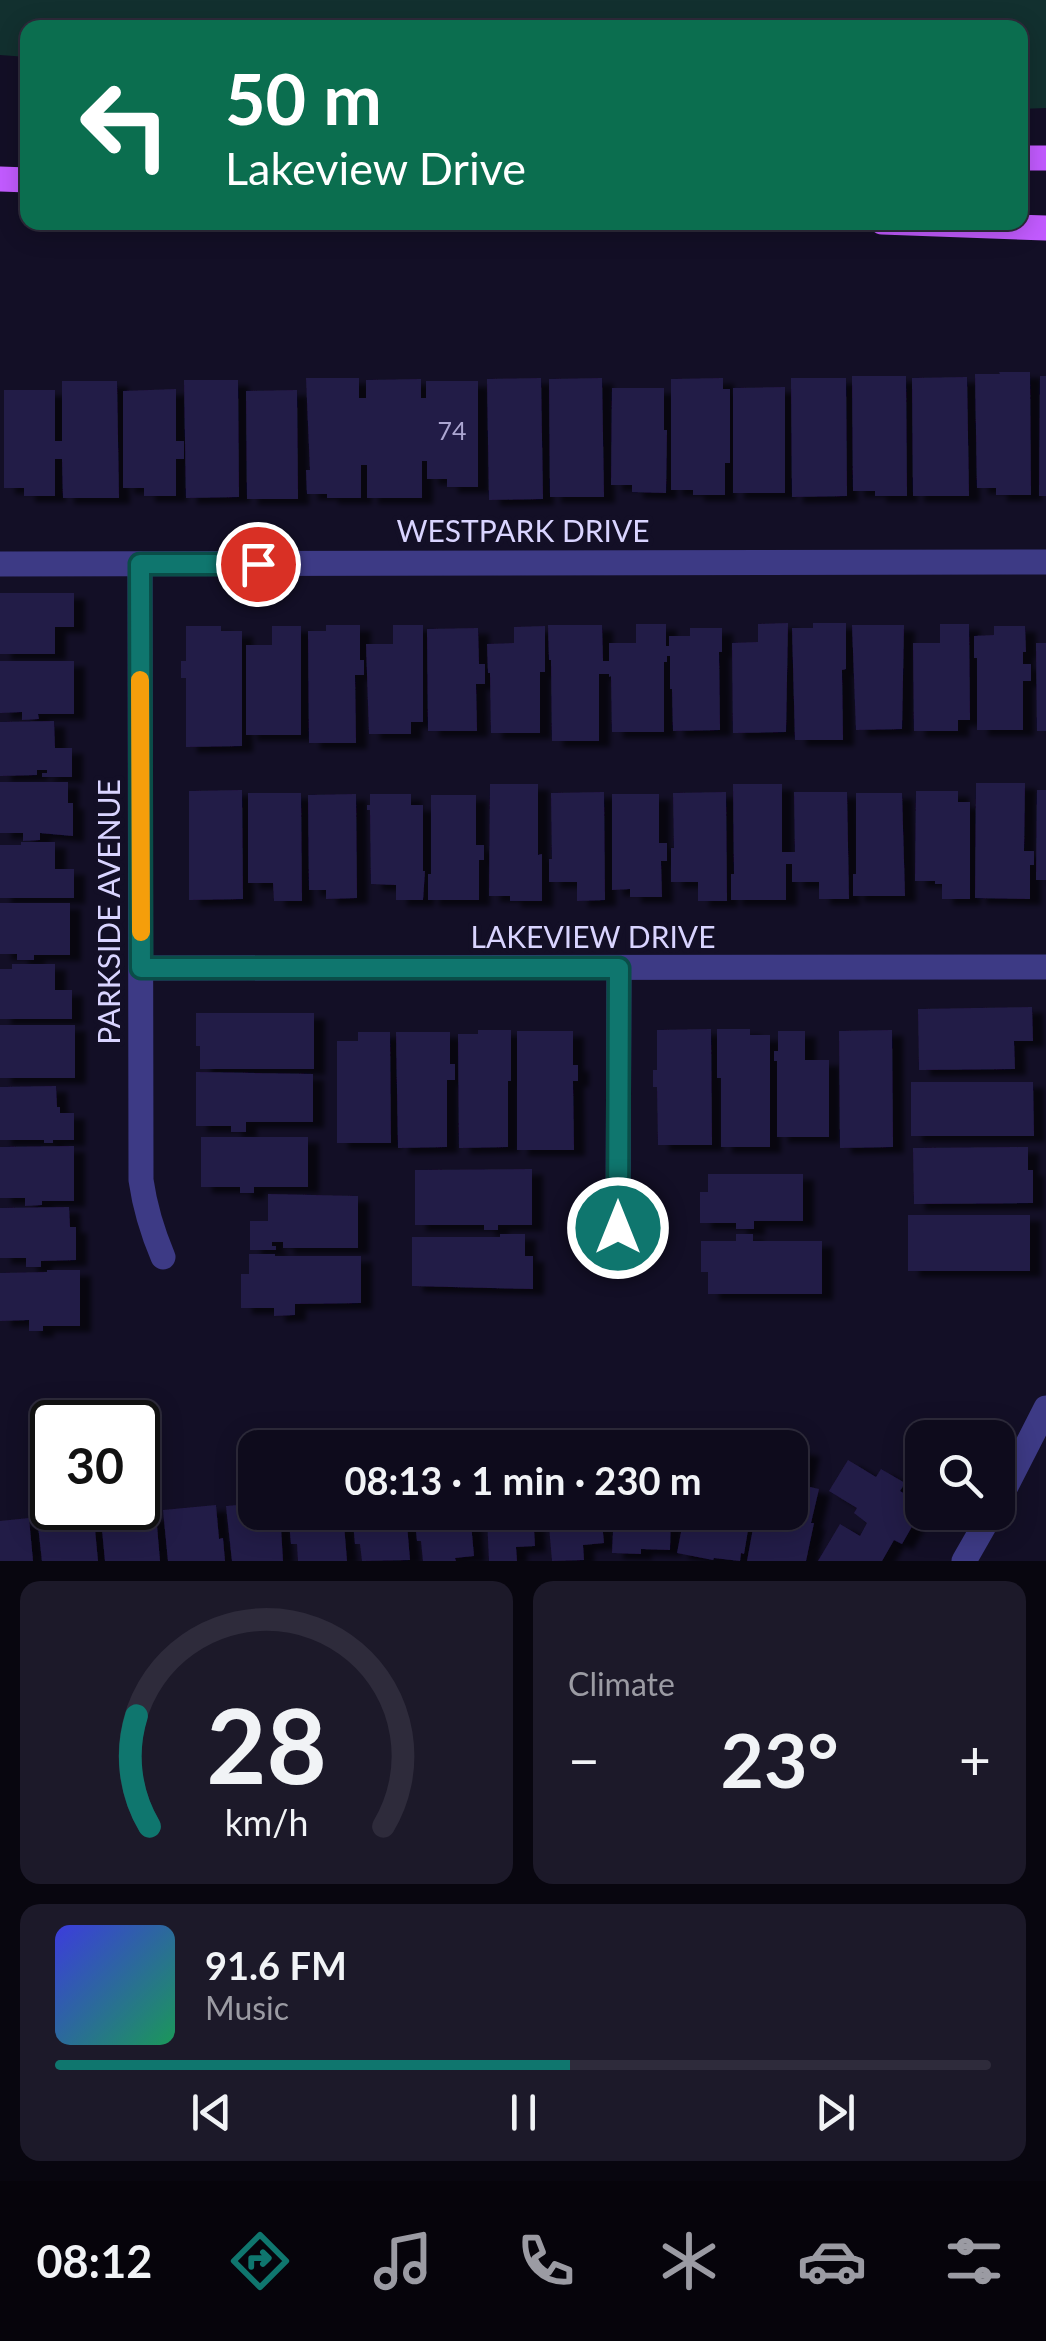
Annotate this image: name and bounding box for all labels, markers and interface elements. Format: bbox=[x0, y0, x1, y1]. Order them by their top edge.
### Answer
text: 50 m bbox=[225, 56, 382, 140]
icon: left bbox=[60, 60, 190, 190]
text: Lakeview Drive bbox=[225, 141, 526, 195]
house number: 74 bbox=[437, 415, 467, 445]
street label: WESTPARK DRIVE bbox=[396, 512, 650, 548]
pin bbox=[216, 522, 301, 607]
icon: arrive bbox=[231, 537, 286, 592]
street label: PARKSIDE AVENUE bbox=[90, 779, 126, 1045]
street label: LAKEVIEW DRIVE bbox=[471, 918, 715, 954]
position arrow bbox=[566, 1176, 670, 1280]
speed limit sign: 30 bbox=[30, 1400, 160, 1530]
map controls bbox=[905, 1420, 1015, 1530]
button: search bbox=[905, 1420, 1015, 1530]
text: 08:13 · 1 min · 230 m bbox=[344, 1457, 702, 1503]
text: Climate bbox=[568, 1664, 675, 1703]
text: 28 bbox=[206, 1681, 327, 1806]
text: 23° bbox=[720, 1714, 839, 1804]
text: − bbox=[568, 1726, 600, 1792]
text: + bbox=[959, 1726, 991, 1792]
text: km/h bbox=[225, 1801, 308, 1844]
text: 91.6 FM bbox=[205, 1942, 347, 1988]
text: Music bbox=[205, 1988, 289, 2027]
icon: previous bbox=[184, 2085, 239, 2140]
icon: pause bbox=[496, 2085, 551, 2140]
icon: next bbox=[808, 2085, 863, 2140]
icon: directions bbox=[225, 2226, 295, 2296]
icon: music bbox=[368, 2226, 438, 2296]
icon: phone bbox=[511, 2226, 581, 2296]
icon: climate bbox=[654, 2226, 724, 2296]
icon: car bbox=[797, 2226, 867, 2296]
icon: filters bbox=[939, 2226, 1009, 2296]
text: 08:12 bbox=[36, 2234, 152, 2288]

